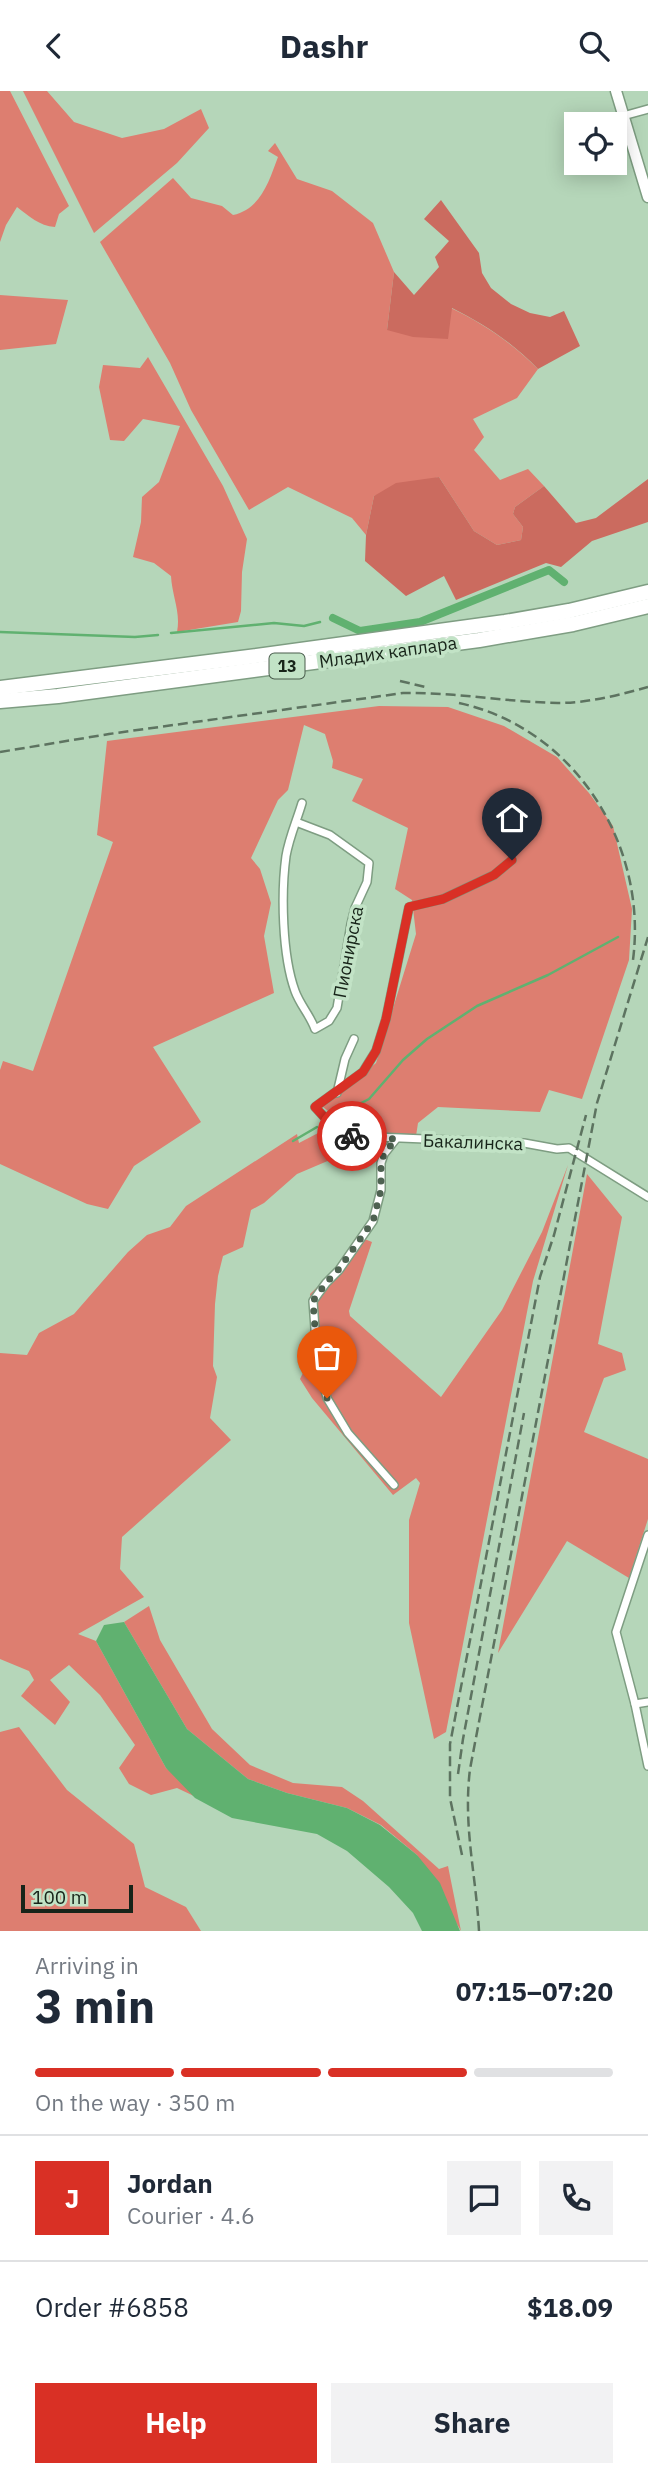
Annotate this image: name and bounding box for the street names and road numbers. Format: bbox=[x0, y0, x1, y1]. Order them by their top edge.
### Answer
street label: Младих каплара bbox=[318, 631, 459, 673]
road number: 13 bbox=[270, 653, 304, 679]
street label: Пионирска bbox=[328, 904, 368, 1000]
street label: Бакалинска bbox=[422, 1129, 524, 1155]

